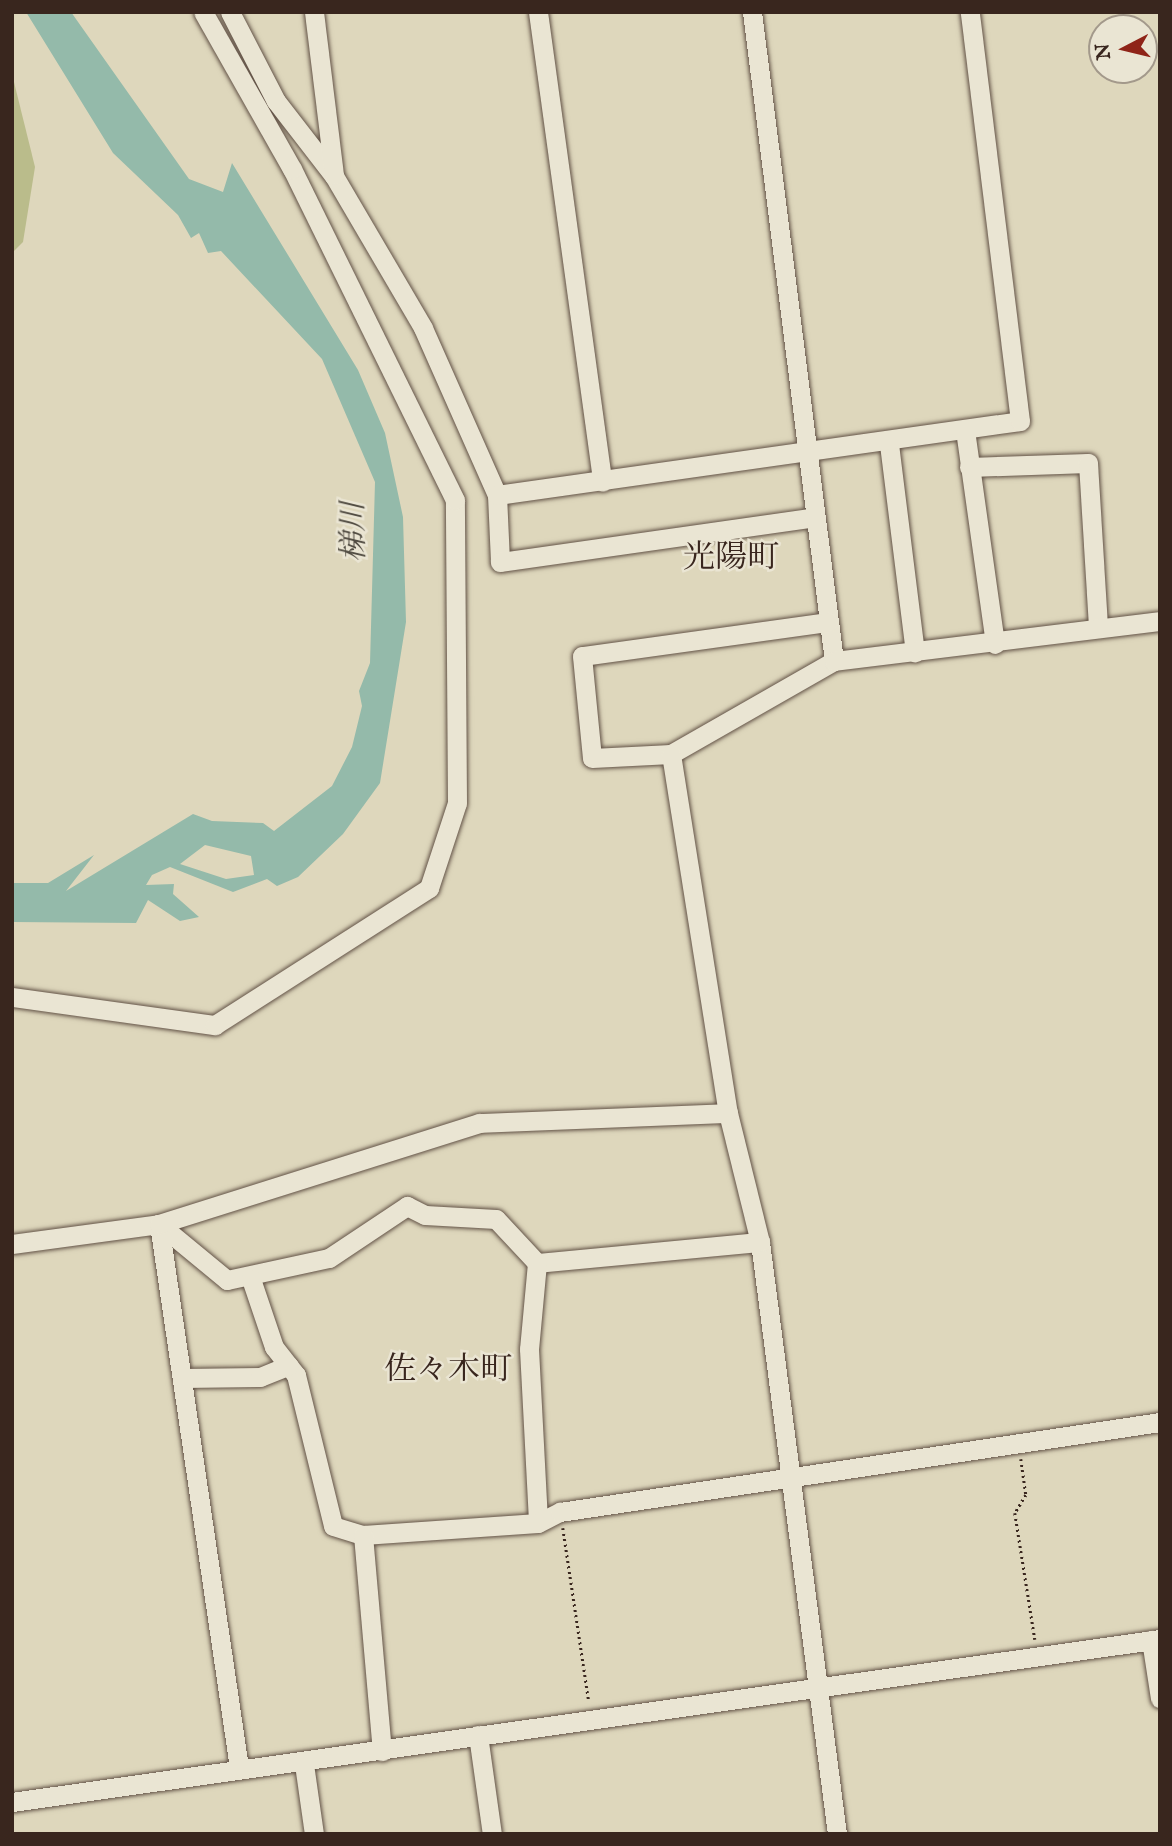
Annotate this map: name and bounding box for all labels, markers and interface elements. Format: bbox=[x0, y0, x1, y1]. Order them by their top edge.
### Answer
north arrow bbox=[1088, 14, 1158, 84]
text: N bbox=[1091, 42, 1117, 61]
water label: 梯川 bbox=[336, 502, 374, 562]
district label: 光陽町 bbox=[683, 540, 779, 578]
district label: 佐々木町 bbox=[384, 1352, 512, 1390]

